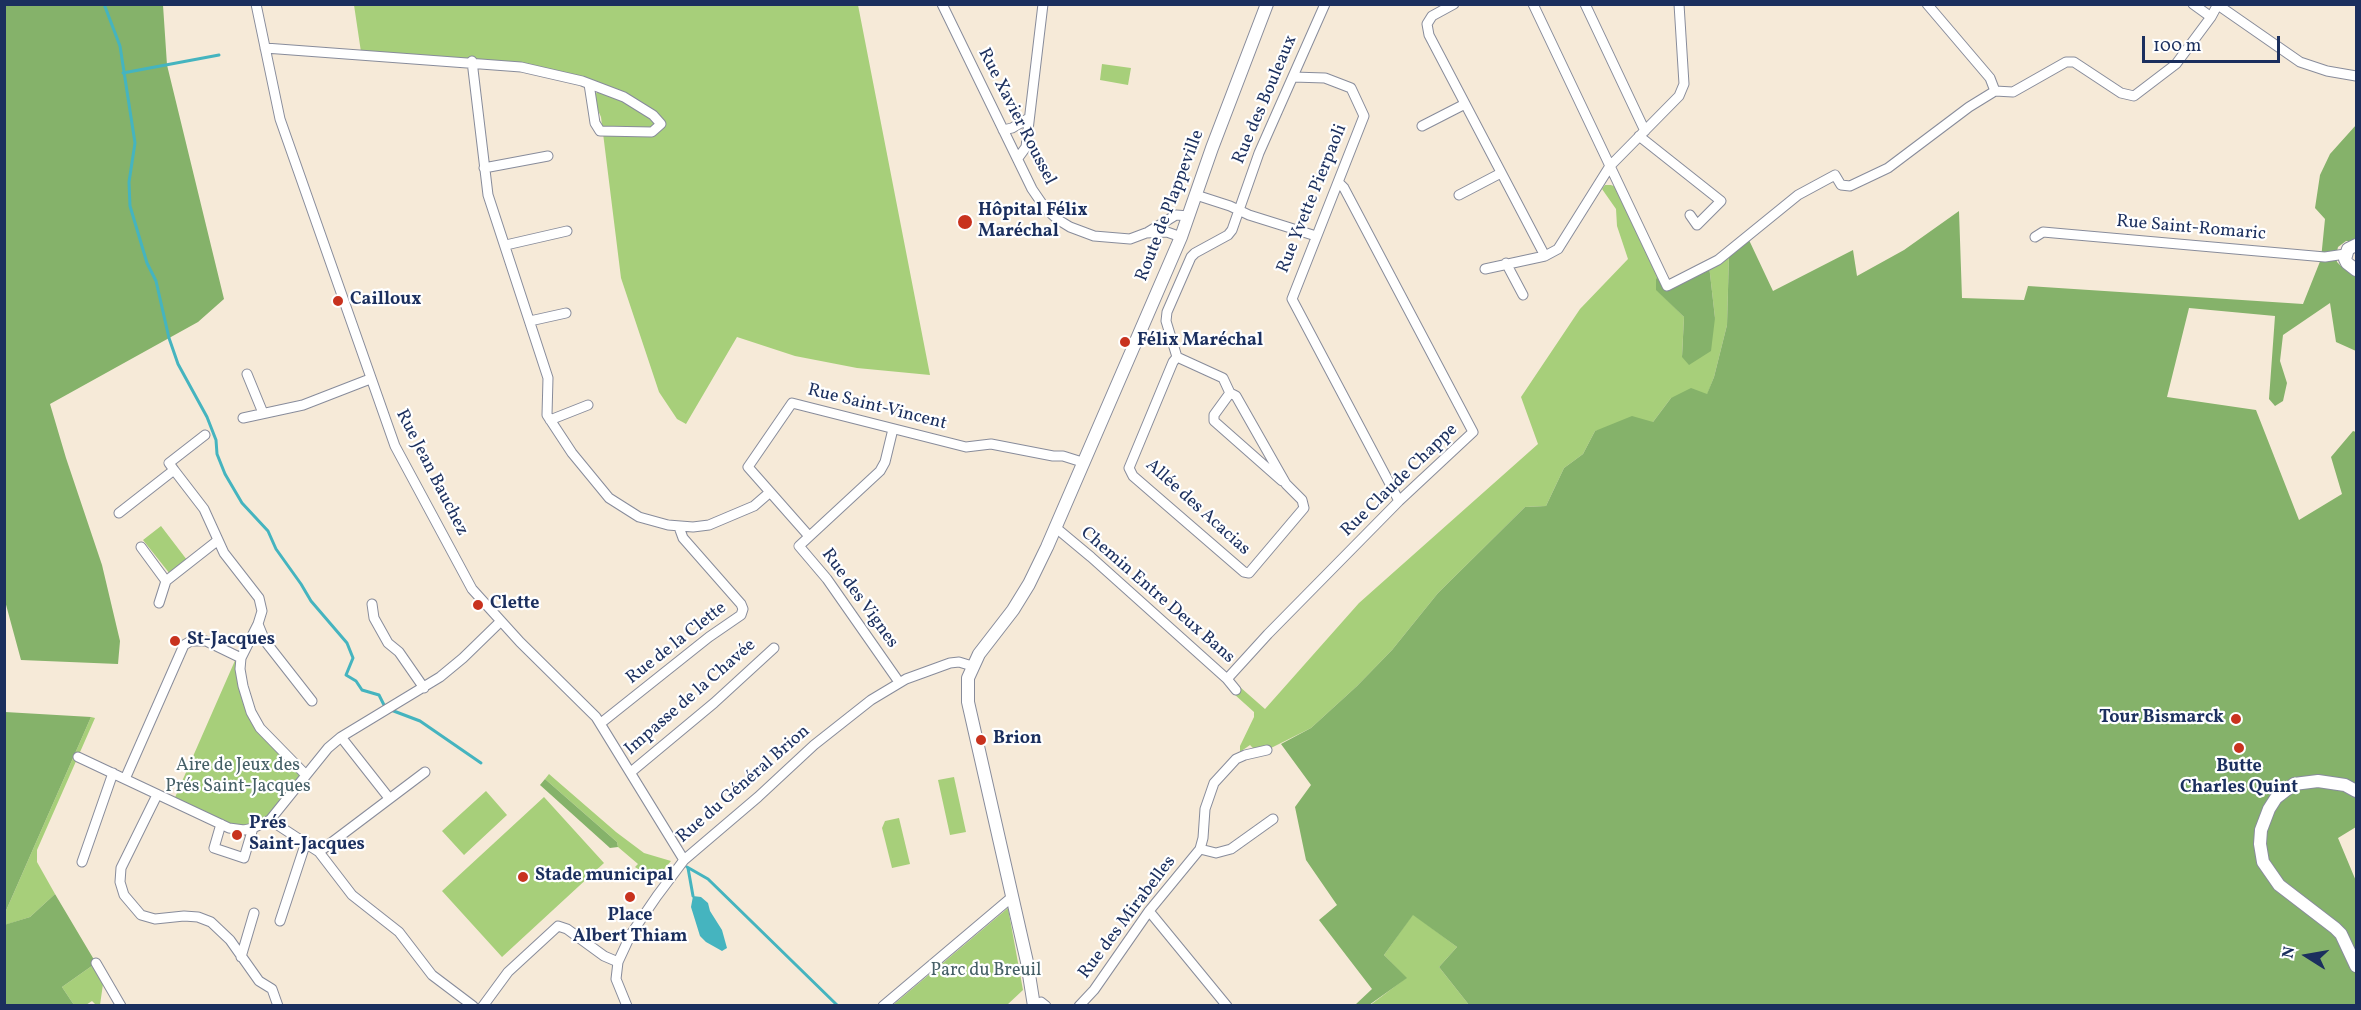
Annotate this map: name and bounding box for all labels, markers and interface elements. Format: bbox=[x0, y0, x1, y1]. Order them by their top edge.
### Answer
scale bar bbox=[2145, 24, 2283, 62]
street label: Rue des Bouleaux bbox=[1229, 32, 1303, 168]
text: 100 m bbox=[2153, 34, 2202, 59]
street label: Rue Xavier Roussel bbox=[972, 45, 1060, 189]
street label: Rue Yvette Pierpaoli bbox=[1273, 122, 1353, 276]
street label: Route de Plappeville bbox=[1132, 127, 1210, 285]
place label: Hôpital Félix Maréchal bbox=[978, 201, 1088, 244]
street label: Rue Saint-Romaric bbox=[2115, 212, 2267, 246]
marker: Hôpital Félix Maréchal bbox=[956, 213, 974, 231]
place label: Cailloux bbox=[350, 290, 421, 312]
marker: Cailloux bbox=[331, 294, 345, 308]
place label: Félix Maréchal bbox=[1137, 331, 1263, 353]
marker: Félix Maréchal bbox=[1118, 335, 1132, 349]
street label: Rue Saint-Vincent bbox=[805, 380, 949, 436]
street label: Rue Jean Bauchez bbox=[390, 406, 472, 540]
street label: Rue Claude Chappe bbox=[1337, 420, 1463, 542]
street label: Allée des Acacias bbox=[1140, 455, 1254, 561]
street label: Chemin Entre Deux Bans bbox=[1075, 523, 1239, 669]
street label: Rue des Vignes bbox=[816, 545, 902, 653]
place label: Clette bbox=[490, 594, 539, 616]
marker: Clette bbox=[471, 598, 485, 612]
street label: Rue de la Clette bbox=[623, 598, 731, 690]
place label: St-Jacques bbox=[187, 630, 275, 652]
marker: St-Jacques bbox=[168, 634, 182, 648]
street label: Impasse de la Chavée bbox=[621, 635, 761, 761]
place label: Tour Bismarck bbox=[2099, 708, 2224, 730]
marker: Tour Bismarck bbox=[2229, 712, 2243, 726]
street label: Rue du Général Brion bbox=[673, 721, 815, 849]
place label: Brion bbox=[993, 729, 1042, 751]
marker: Brion bbox=[974, 733, 988, 747]
marker: Butte Charles Quint bbox=[2232, 741, 2246, 755]
park label: Aire de Jeux des Prés Saint-Jacques bbox=[165, 756, 311, 798]
place label: Butte Charles Quint bbox=[2180, 757, 2298, 800]
place label: Prés Saint-Jacques bbox=[249, 814, 365, 856]
marker: Prés Saint-Jacques bbox=[230, 828, 244, 842]
street label: Rue des Mirabelles bbox=[1075, 852, 1181, 984]
place label: Stade municipal bbox=[535, 866, 673, 888]
marker: Stade municipal bbox=[516, 870, 530, 884]
marker: Place Albert Thiam bbox=[623, 890, 637, 904]
place label: Place Albert Thiam bbox=[573, 906, 687, 948]
north arrow bbox=[2277, 926, 2337, 986]
text: N bbox=[2277, 945, 2301, 960]
park label: Parc du Breuil bbox=[931, 961, 1041, 983]

